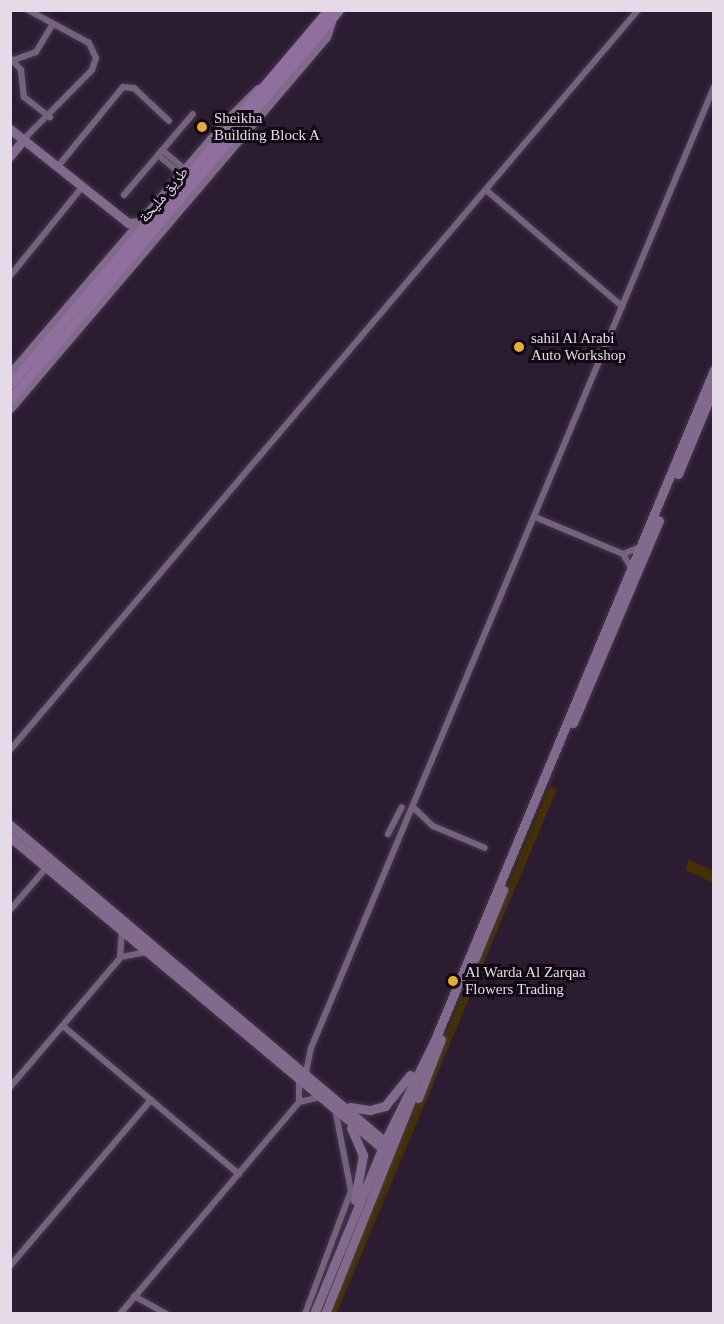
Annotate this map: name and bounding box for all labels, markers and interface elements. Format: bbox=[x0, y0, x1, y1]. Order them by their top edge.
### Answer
place label: Sheikha Building Block A bbox=[214, 109, 321, 144]
marker: Sheikha Building Block A bbox=[195, 120, 209, 134]
street label: طريق مليحة bbox=[136, 163, 192, 227]
place label: sahil Al Arabi Auto Workshop bbox=[531, 329, 626, 364]
marker: sahil Al Arabi Auto Workshop bbox=[512, 340, 526, 354]
place label: Al Warda Al Zarqaa Flowers Trading bbox=[465, 963, 587, 998]
marker: Al Warda Al Zarqaa Flowers Trading bbox=[446, 974, 460, 988]

